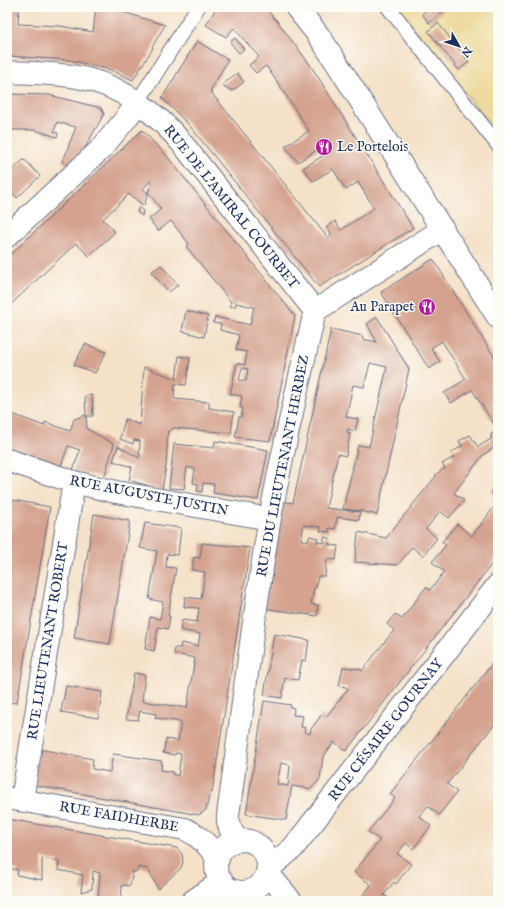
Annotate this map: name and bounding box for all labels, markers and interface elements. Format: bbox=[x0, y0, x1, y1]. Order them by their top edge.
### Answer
north arrow bbox=[439, 26, 479, 66]
text: N bbox=[457, 43, 475, 60]
street label: RUE DE L'AMIRAL COURBET bbox=[159, 121, 303, 293]
restaurant icon: Le Portelois bbox=[314, 137, 334, 157]
place label: Le Portelois bbox=[337, 138, 408, 156]
restaurant icon: Au Parapet bbox=[417, 297, 437, 317]
place label: Au Parapet bbox=[349, 298, 414, 316]
street label: RUE DU LIEUTENANT HERBEZ bbox=[253, 353, 313, 579]
street label: RUE AUGUSTE JUSTIN bbox=[68, 472, 230, 520]
street label: RUE LIEUTENANT ROBERT bbox=[23, 540, 73, 741]
street label: RUE CÉSAIRE GOURNAY bbox=[324, 653, 448, 805]
street label: RUE FAIDHERBE bbox=[58, 798, 180, 836]

